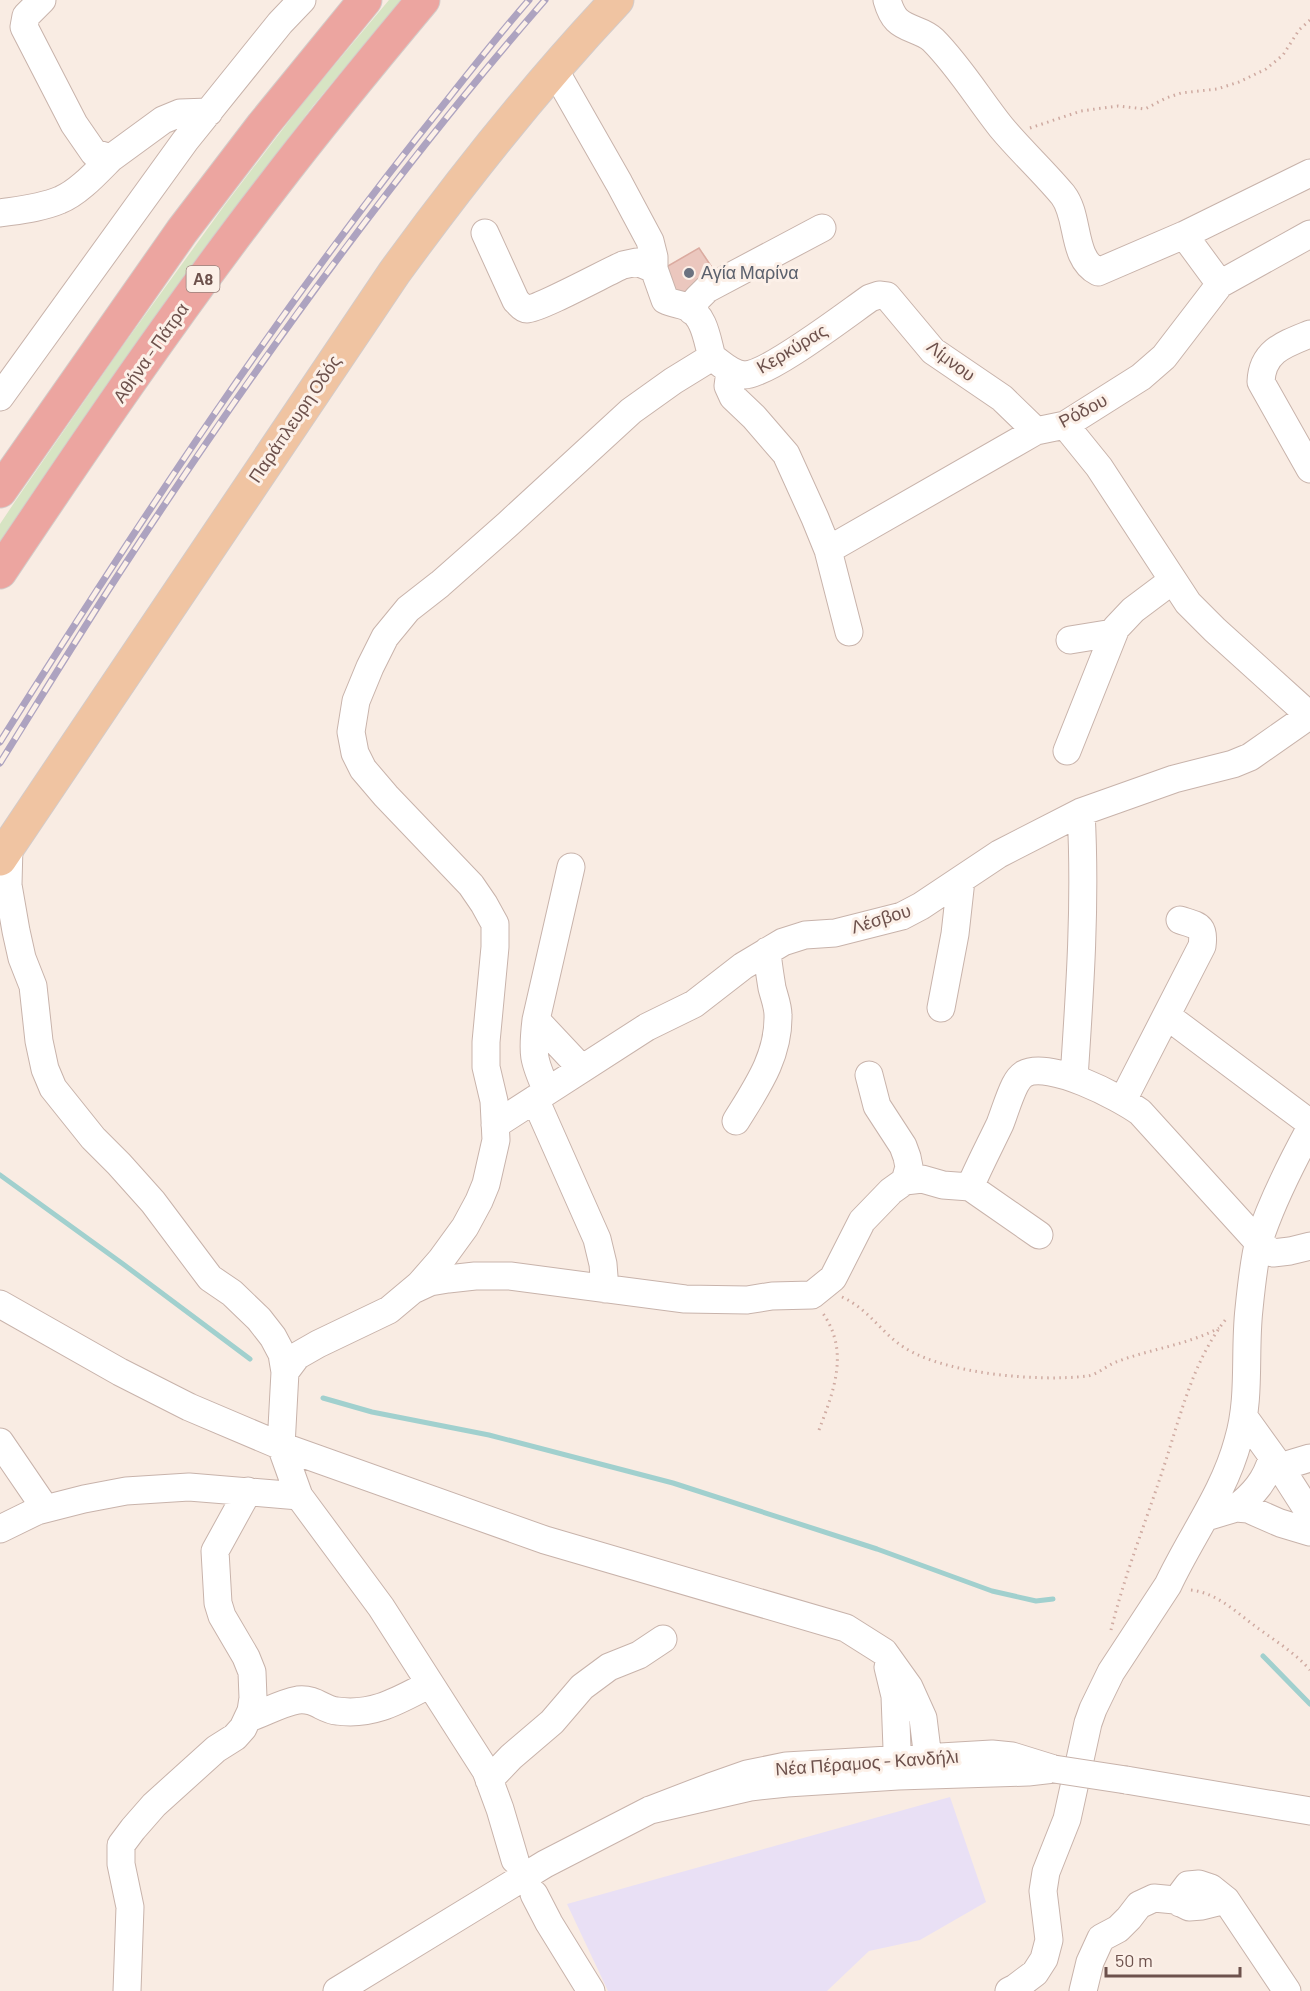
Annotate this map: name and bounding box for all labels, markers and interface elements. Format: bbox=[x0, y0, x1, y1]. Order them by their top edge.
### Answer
place label: Αγία Μαρίνα bbox=[701, 261, 799, 283]
road number: Α8 bbox=[186, 266, 220, 292]
marker: Αγία Μαρίνα bbox=[682, 266, 696, 280]
street label: Αθήνα - Πάτρα bbox=[108, 298, 193, 407]
street label: Κερκύρας bbox=[752, 318, 831, 378]
street label: Λίμνου bbox=[923, 335, 980, 385]
street label: Παράπλευρη Οδός bbox=[243, 350, 345, 486]
street label: Ρόδου bbox=[1054, 388, 1111, 432]
street label: Λέσβου bbox=[848, 899, 913, 938]
street label: Νέα Πέραμος - Κανδήλι bbox=[775, 1745, 959, 1779]
scale bar bbox=[1106, 1940, 1240, 1978]
text: 50 m bbox=[1115, 1949, 1153, 1971]

